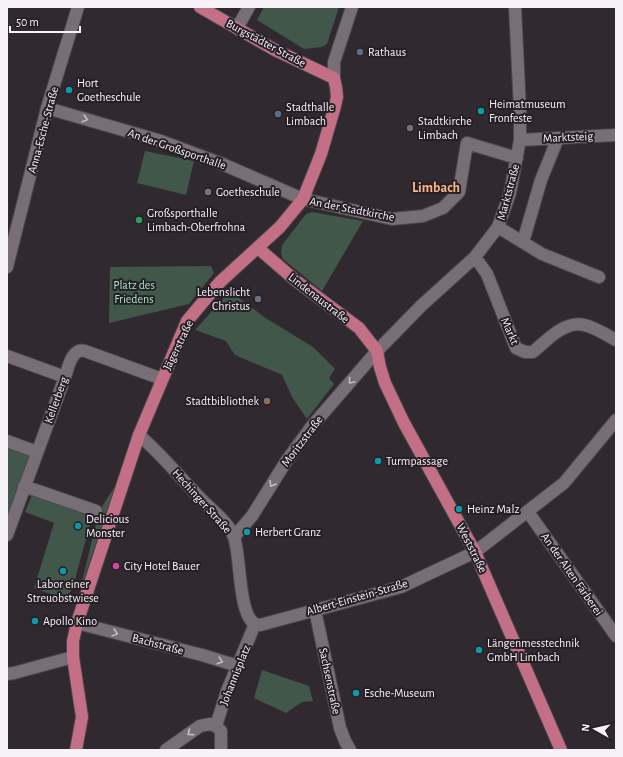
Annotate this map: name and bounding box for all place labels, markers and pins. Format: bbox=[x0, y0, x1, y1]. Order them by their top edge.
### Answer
place label: Rathaus bbox=[368, 46, 406, 58]
marker: Rathaus bbox=[355, 47, 365, 57]
place label: Hort Goetheschule bbox=[77, 77, 141, 103]
marker: Hort Goetheschule bbox=[64, 85, 74, 95]
place label: Heimatmuseum Fronfeste bbox=[489, 98, 566, 124]
place label: Stadthalle Limbach bbox=[286, 101, 334, 127]
marker: Heimatmuseum Fronfeste bbox=[476, 106, 486, 116]
marker: Stadthalle Limbach bbox=[273, 109, 283, 119]
place label: Stadtkirche Limbach bbox=[418, 115, 472, 141]
marker: Stadtkirche Limbach bbox=[405, 123, 415, 133]
place label: Goetheschule bbox=[216, 186, 280, 198]
marker: Goetheschule bbox=[203, 187, 213, 197]
place label: Großsporthalle Limbach-Oberfrohna bbox=[147, 207, 246, 233]
marker: Großsporthalle Limbach-Oberfrohna bbox=[134, 215, 144, 225]
place label: Lebenslicht Christus bbox=[197, 286, 250, 312]
marker: Lebenslicht Christus bbox=[253, 294, 263, 304]
place label: Stadtbibliothek bbox=[186, 395, 260, 407]
marker: Stadtbibliothek bbox=[262, 396, 272, 406]
place label: Turmpassage bbox=[386, 455, 448, 467]
marker: Turmpassage bbox=[373, 456, 383, 466]
place label: Heinz Malz bbox=[467, 503, 519, 515]
marker: Heinz Malz bbox=[454, 504, 464, 514]
place label: Delicious Monster bbox=[86, 513, 129, 539]
marker: Delicious Monster bbox=[73, 521, 83, 531]
place label: Herbert Granz bbox=[255, 526, 321, 538]
marker: Herbert Granz bbox=[242, 527, 252, 537]
place label: City Hotel Bauer bbox=[124, 560, 200, 573]
marker: City Hotel Bauer bbox=[111, 561, 121, 571]
marker: Labor einer Streuobstwiese bbox=[58, 566, 68, 576]
place label: Labor einer Streuobstwiese bbox=[27, 578, 99, 604]
place label: Apollo Kino bbox=[43, 615, 97, 627]
marker: Apollo Kino bbox=[30, 616, 40, 626]
place label: Längenmesstechnik GmbH Limbach bbox=[487, 637, 580, 663]
marker: Längenmesstechnik GmbH Limbach bbox=[474, 645, 484, 655]
place label: Esche-Museum bbox=[364, 687, 435, 699]
marker: Esche-Museum bbox=[351, 688, 361, 698]

